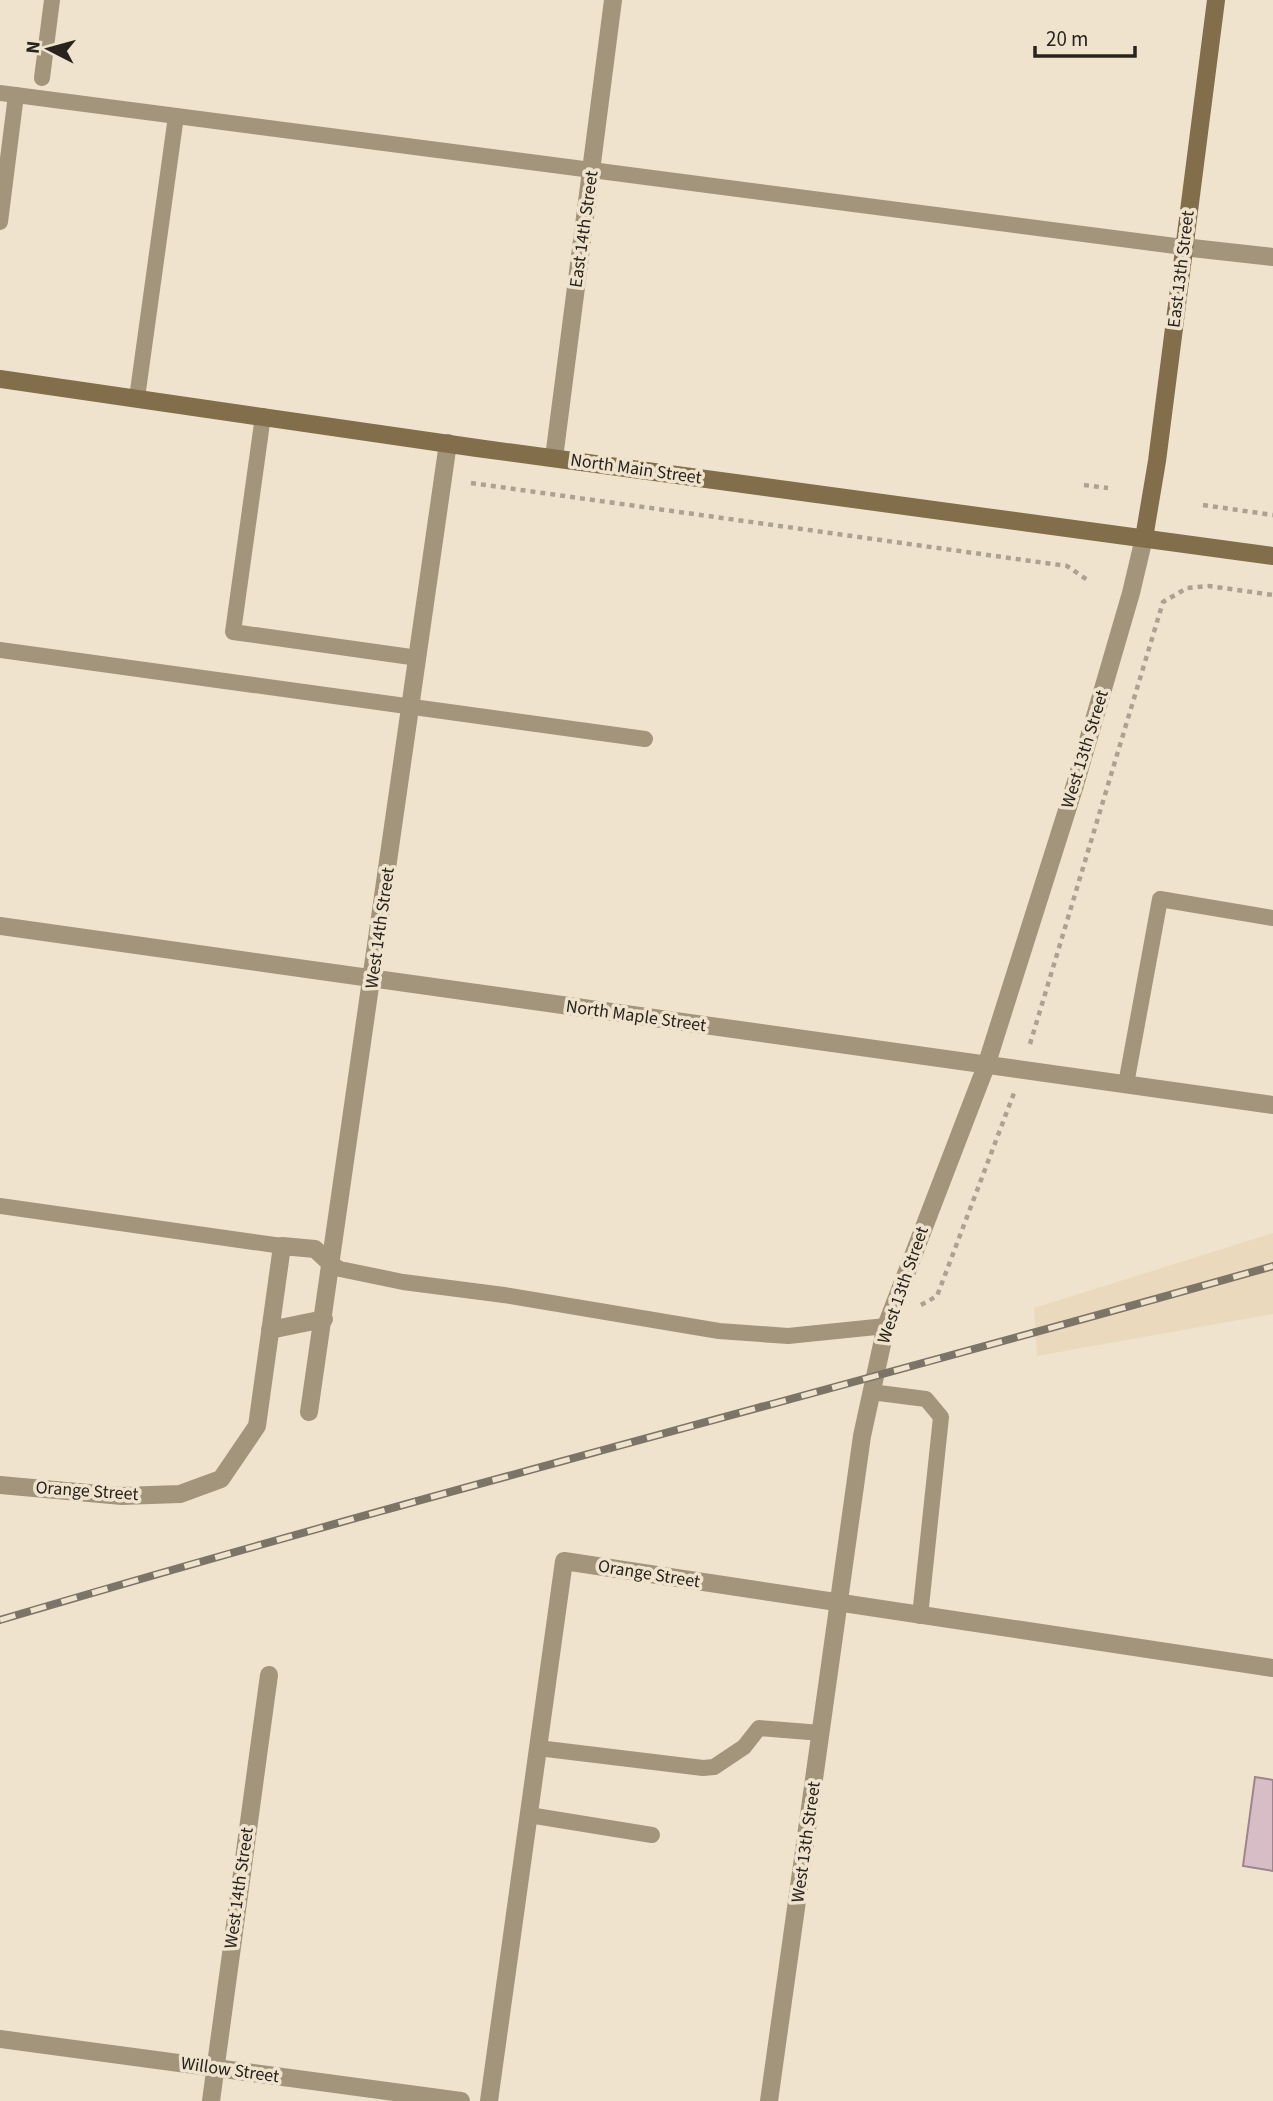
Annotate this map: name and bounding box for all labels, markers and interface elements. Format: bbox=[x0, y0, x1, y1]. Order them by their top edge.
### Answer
north arrow bbox=[14, 14, 84, 84]
scale bar bbox=[1035, 14, 1135, 58]
text: 20 m bbox=[1046, 24, 1088, 54]
text: N bbox=[19, 40, 48, 55]
street label: East 14th Street bbox=[563, 169, 605, 289]
street label: East 13th Street bbox=[1161, 209, 1201, 329]
street label: North Main Street bbox=[569, 447, 703, 491]
street label: West 13th Street bbox=[1055, 687, 1115, 811]
street label: West 14th Street bbox=[359, 866, 401, 990]
street label: North Maple Street bbox=[564, 994, 708, 1038]
street label: West 13th Street bbox=[871, 1223, 935, 1347]
street label: Orange Street bbox=[35, 1475, 139, 1507]
street label: Orange Street bbox=[596, 1554, 702, 1594]
street label: West 13th Street bbox=[785, 1780, 827, 1904]
street label: West 14th Street bbox=[218, 1826, 260, 1950]
street label: Willow Street bbox=[179, 2051, 281, 2089]

